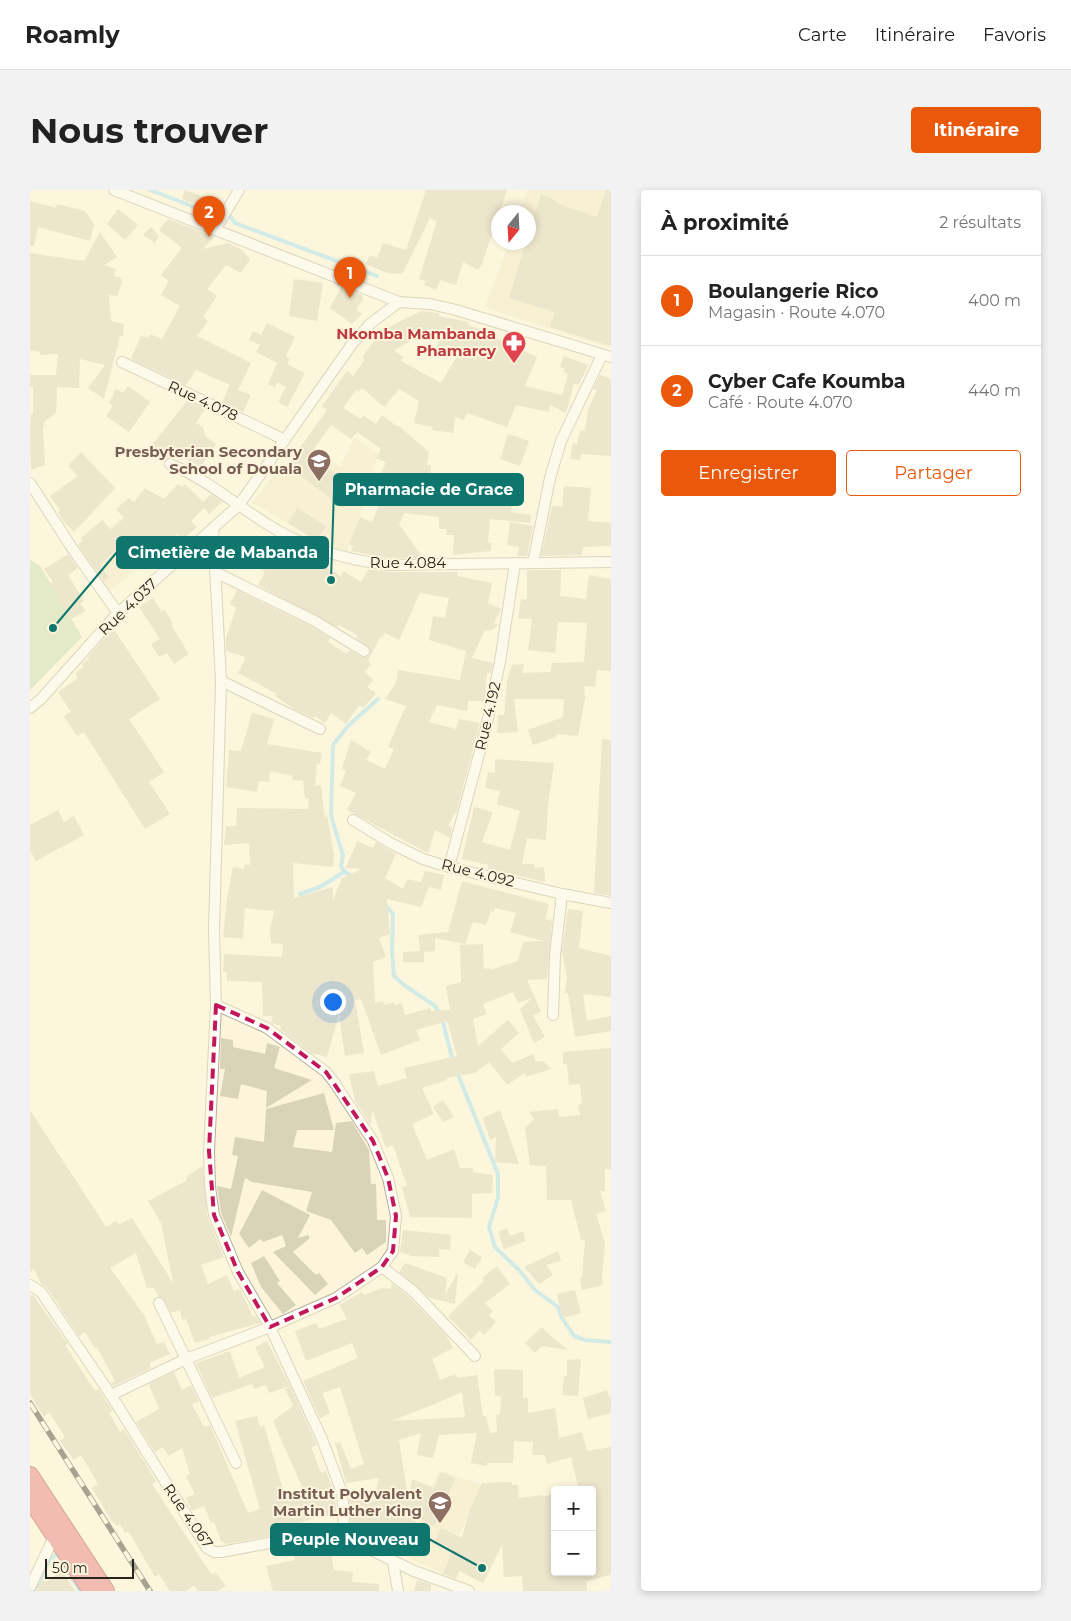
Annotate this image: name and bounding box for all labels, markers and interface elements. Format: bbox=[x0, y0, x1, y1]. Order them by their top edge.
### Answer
text: Roamly bbox=[25, 20, 120, 49]
text: Carte bbox=[798, 24, 847, 46]
text: Itinéraire bbox=[875, 24, 955, 46]
text: Favoris bbox=[983, 24, 1046, 46]
button: Itinéraire bbox=[911, 107, 1041, 153]
text: Nous trouver bbox=[30, 109, 268, 152]
pin: 2 bbox=[193, 196, 225, 237]
north arrow bbox=[491, 205, 536, 250]
text: À proximité bbox=[661, 210, 789, 235]
text: 2 résultats bbox=[939, 213, 1021, 232]
pin: 1 bbox=[334, 257, 366, 298]
text: Boulangerie Rico bbox=[708, 280, 878, 303]
text: 1 bbox=[674, 291, 680, 310]
text: 400 m bbox=[968, 291, 1021, 310]
text: Magasin · Route 4.070 bbox=[708, 303, 885, 322]
place label: Nkomba Mambanda Phamarcy bbox=[336, 324, 497, 360]
pharmacy icon: Nkomba Mambanda Phamarcy bbox=[501, 330, 527, 364]
text: Cyber Cafe Koumba bbox=[708, 370, 906, 393]
street label: Rue 4.078 bbox=[165, 376, 241, 425]
text: 2 bbox=[672, 381, 682, 400]
text: 440 m bbox=[968, 381, 1021, 400]
text: Café · Route 4.070 bbox=[708, 393, 853, 412]
place label: Presbyterian Secondary School of Douala bbox=[115, 442, 303, 478]
school or university icon: Presbyterian Secondary School of Douala bbox=[306, 448, 332, 482]
button: Enregistrer bbox=[661, 450, 836, 496]
button: Partager bbox=[846, 450, 1021, 496]
callout: Pharmacie de Grace bbox=[334, 474, 523, 505]
text: Pharmacie de Grace bbox=[345, 480, 513, 499]
callout: Cimetière de Mabanda bbox=[117, 537, 328, 568]
text: Cimetière de Mabanda bbox=[128, 543, 318, 562]
street label: Rue 4.084 bbox=[370, 553, 446, 572]
street label: Rue 4.037 bbox=[94, 574, 161, 639]
street label: Rue 4.192 bbox=[470, 680, 505, 752]
street label: Rue 4.092 bbox=[440, 854, 517, 891]
your location bbox=[320, 989, 346, 1015]
street label: Rue 4.067 bbox=[159, 1480, 218, 1552]
place label: Institut Polyvalent Martin Luther King bbox=[273, 1484, 422, 1520]
map controls bbox=[551, 1486, 596, 1576]
button: + bbox=[551, 1486, 596, 1531]
school or university icon: Institut Polyvalent Martin Luther King bbox=[427, 1490, 453, 1524]
callout: Peuple Nouveau bbox=[271, 1524, 429, 1555]
text: Peuple Nouveau bbox=[281, 1530, 419, 1549]
button: − bbox=[551, 1531, 596, 1576]
scale bar bbox=[45, 1556, 134, 1579]
text: 50 m bbox=[52, 1559, 88, 1577]

